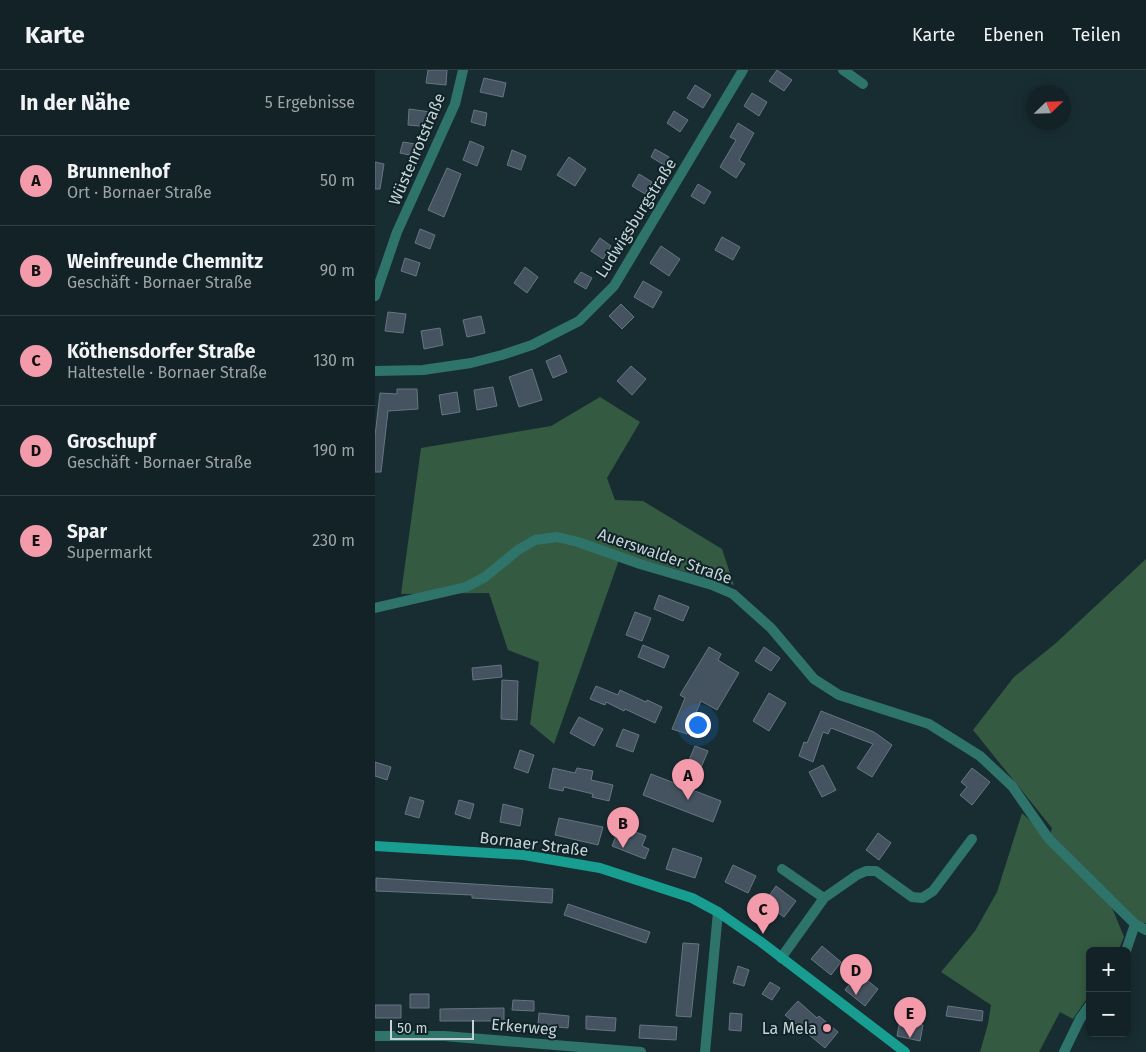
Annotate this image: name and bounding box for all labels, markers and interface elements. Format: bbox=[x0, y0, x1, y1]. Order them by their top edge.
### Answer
text: Karte bbox=[25, 21, 85, 49]
text: Karte bbox=[912, 24, 955, 46]
text: Ebenen bbox=[983, 24, 1044, 46]
text: Teilen bbox=[1072, 24, 1121, 46]
north arrow bbox=[1026, 85, 1071, 130]
text: In der Nähe bbox=[20, 90, 130, 116]
street label: Wüstenrotstraße bbox=[385, 90, 449, 208]
text: 5 Ergebnisse bbox=[265, 93, 355, 112]
street label: Ludwigsburgstraße bbox=[592, 155, 680, 281]
text: Brunnenhof bbox=[67, 160, 169, 183]
text: A bbox=[31, 171, 41, 190]
text: 50 m bbox=[320, 171, 355, 190]
text: Ort · Bornaer Straße bbox=[67, 183, 212, 202]
text: Weinfreunde Chemnitz bbox=[67, 250, 263, 273]
text: B bbox=[31, 261, 41, 280]
text: 90 m bbox=[320, 261, 355, 280]
text: Geschäft · Bornaer Straße bbox=[67, 273, 252, 292]
text: Köthensdorfer Straße bbox=[67, 340, 256, 363]
text: C bbox=[31, 351, 41, 370]
text: 130 m bbox=[313, 351, 355, 370]
text: Haltestelle · Bornaer Straße bbox=[67, 363, 267, 382]
text: Groschupf bbox=[67, 430, 156, 453]
text: D bbox=[31, 441, 41, 460]
text: 190 m bbox=[313, 441, 355, 460]
text: Geschäft · Bornaer Straße bbox=[67, 453, 252, 472]
text: Spar bbox=[67, 520, 107, 543]
street label: Auerswalder Straße bbox=[595, 524, 735, 588]
text: E bbox=[32, 531, 40, 550]
text: 230 m bbox=[312, 531, 355, 550]
text: Supermarkt bbox=[67, 543, 152, 562]
your location bbox=[685, 712, 711, 738]
pin: A bbox=[672, 759, 704, 800]
pin: B bbox=[607, 807, 639, 848]
street label: Bornaer Straße bbox=[479, 828, 589, 860]
pin: C bbox=[747, 893, 779, 934]
map controls bbox=[1086, 947, 1131, 1037]
button: + bbox=[1086, 947, 1131, 992]
pin: D bbox=[840, 954, 872, 995]
button: − bbox=[1086, 992, 1131, 1037]
pin: E bbox=[894, 997, 926, 1038]
street label: Erkerweg bbox=[490, 1015, 558, 1039]
scale bar bbox=[390, 1017, 474, 1040]
place label: La Mela bbox=[762, 1019, 817, 1038]
text: 50 m bbox=[397, 1020, 428, 1037]
marker: La Mela bbox=[821, 1022, 833, 1034]

